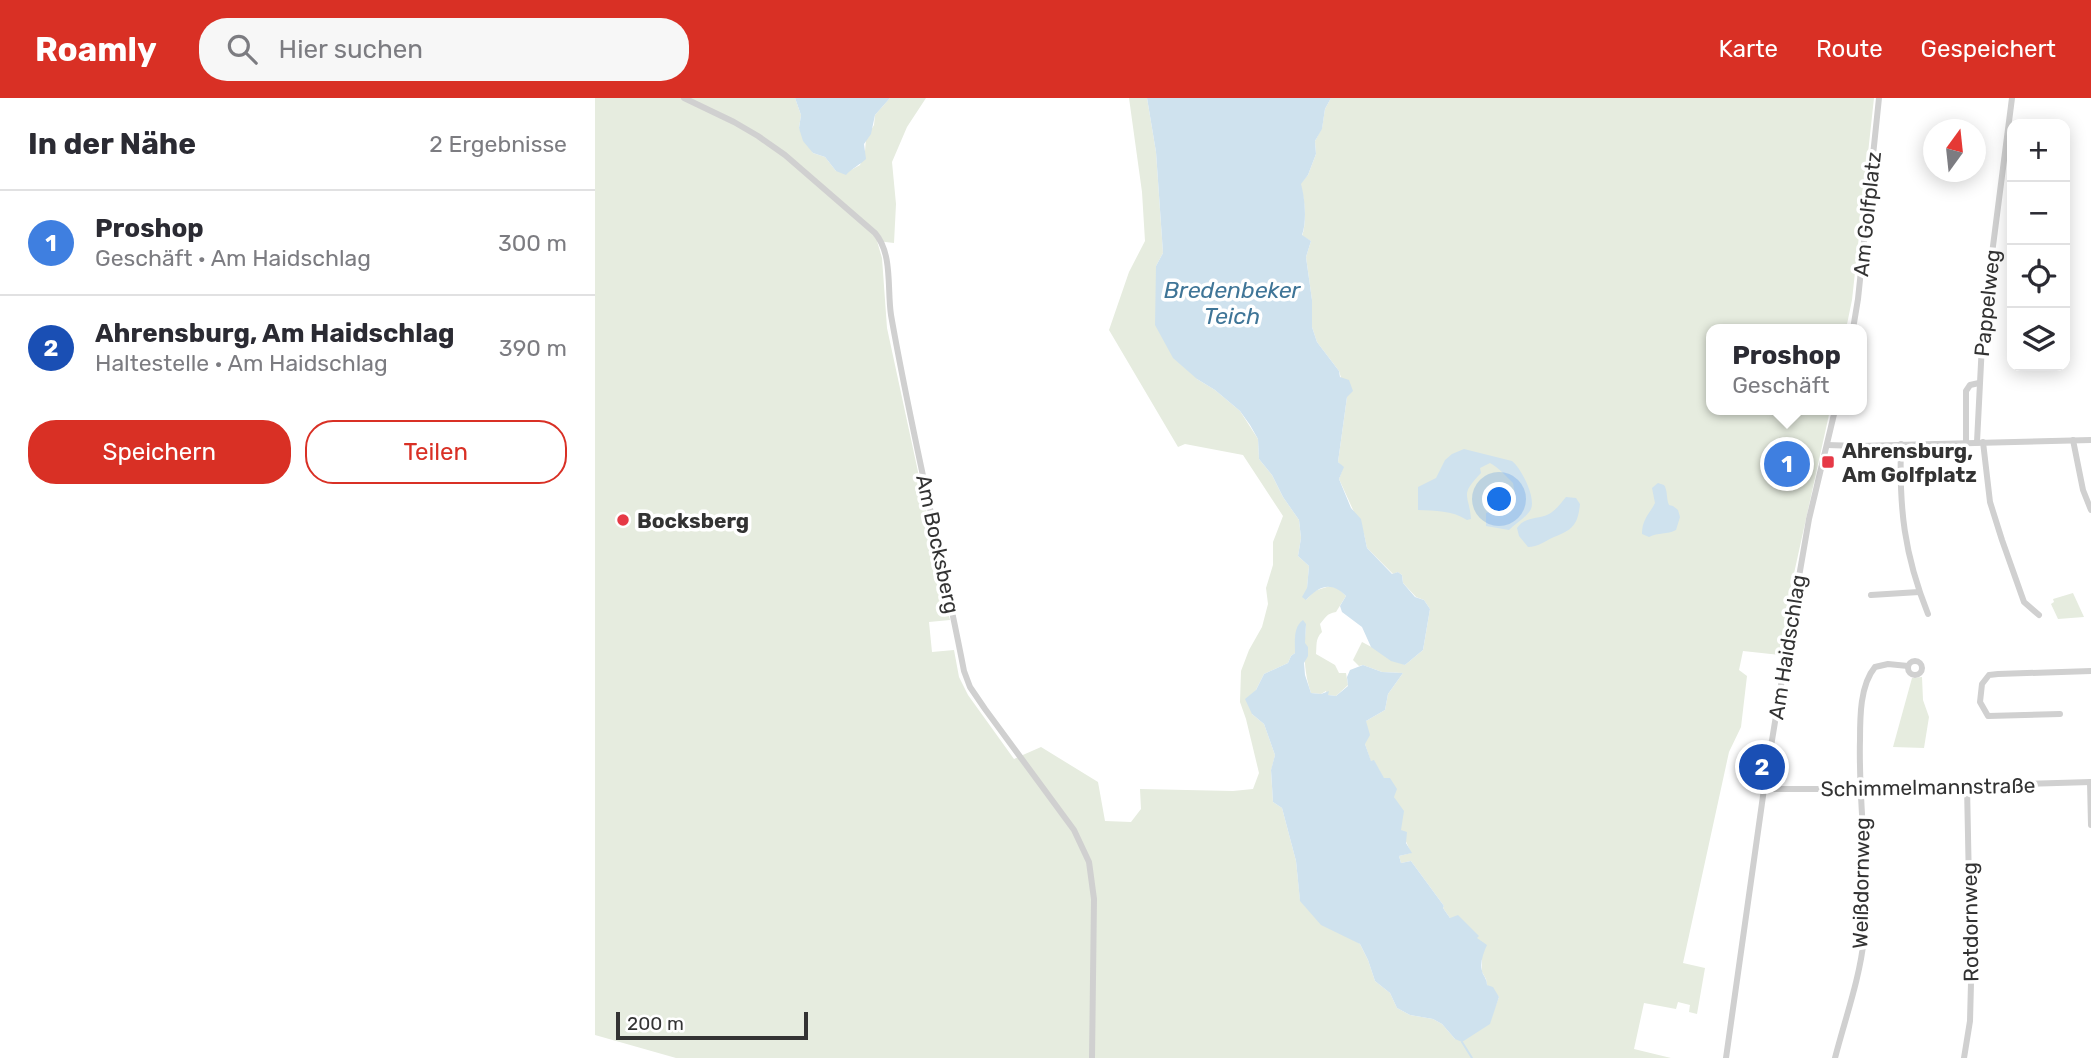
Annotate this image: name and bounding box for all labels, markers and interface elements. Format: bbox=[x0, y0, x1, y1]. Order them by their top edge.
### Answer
search box bbox=[199, 18, 689, 81]
text: Roamly bbox=[35, 30, 157, 69]
icon: search bbox=[223, 30, 261, 68]
text: Hier suchen bbox=[279, 34, 423, 65]
text: Karte bbox=[1719, 35, 1778, 63]
text: Route bbox=[1816, 35, 1883, 63]
text: Gespeichert bbox=[1921, 35, 2056, 63]
north arrow bbox=[1923, 119, 1986, 182]
map controls bbox=[2007, 119, 2070, 371]
button: + bbox=[2007, 119, 2070, 182]
text: In der Nähe bbox=[28, 126, 196, 162]
text: 2 Ergebnisse bbox=[429, 130, 567, 158]
street label: Am Golfplatz bbox=[1848, 150, 1886, 278]
button: − bbox=[2007, 182, 2070, 245]
text: Proshop bbox=[95, 213, 204, 244]
text: 1 bbox=[45, 229, 57, 257]
text: 300 m bbox=[498, 229, 567, 257]
text: Geschäft · Am Haidschlag bbox=[95, 244, 371, 272]
button: locate bbox=[2007, 245, 2070, 308]
street label: Pappelweg bbox=[1969, 248, 2005, 358]
water label: Bredenbeker Teich bbox=[1164, 276, 1302, 330]
button: layers bbox=[2007, 308, 2070, 371]
text: Ahrensburg, Am Haidschlag bbox=[95, 318, 455, 349]
popup bbox=[1706, 324, 1867, 415]
text: 2 bbox=[44, 334, 58, 362]
text: 390 m bbox=[499, 334, 567, 362]
text: Proshop bbox=[1732, 340, 1841, 371]
text: Haltestelle · Am Haidschlag bbox=[95, 349, 388, 377]
text: Geschäft bbox=[1732, 371, 1830, 399]
button: Speichern bbox=[28, 420, 291, 484]
button: Teilen bbox=[305, 420, 567, 484]
pin: 1 bbox=[1764, 438, 1810, 490]
place label: Ahrensburg, Am Golfplatz bbox=[1842, 438, 1977, 487]
marker: Ahrensburg, Am Golfplatz bbox=[1820, 454, 1836, 470]
street label: Am Bocksberg bbox=[911, 472, 965, 616]
your location bbox=[1482, 482, 1516, 516]
place label: Bocksberg bbox=[637, 508, 749, 533]
marker: Bocksberg bbox=[615, 512, 631, 528]
street label: Am Haidschlag bbox=[1763, 573, 1811, 721]
pin: 2 bbox=[1739, 741, 1785, 793]
street label: Schimmelmannstraße bbox=[1820, 773, 2036, 801]
street label: Weißdornweg bbox=[1847, 817, 1875, 949]
street label: Rotdornweg bbox=[1956, 862, 1984, 982]
scale bar bbox=[616, 1009, 809, 1041]
text: 200 m bbox=[627, 1012, 684, 1035]

